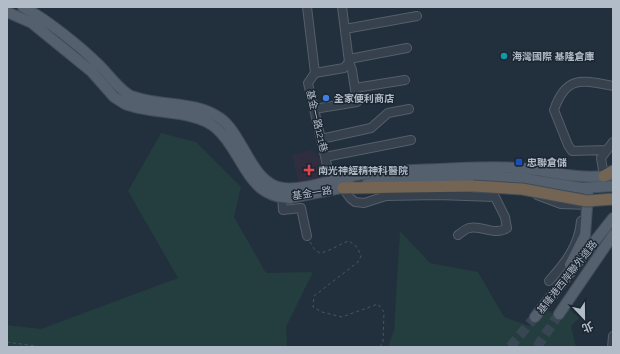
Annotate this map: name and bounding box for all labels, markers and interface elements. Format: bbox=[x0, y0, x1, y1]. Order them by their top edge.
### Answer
marker: 海灣國際 基隆倉庫 bbox=[499, 51, 509, 61]
place label: 海灣國際 基隆倉庫 bbox=[512, 51, 594, 62]
street label: 基金一路121巷 bbox=[304, 89, 330, 153]
marker: 全家便利商店 bbox=[321, 93, 331, 103]
place label: 全家便利商店 bbox=[334, 93, 394, 104]
marker: 忠聯倉儲 bbox=[514, 157, 524, 167]
place label: 忠聯倉儲 bbox=[527, 157, 567, 168]
marker: 南光神經精神科醫院 bbox=[303, 164, 315, 176]
place label: 南光神經精神科醫院 bbox=[318, 165, 408, 176]
street label: 基金一路 bbox=[291, 184, 333, 202]
street label: 基隆港西岸聯外道路 bbox=[535, 238, 599, 316]
north arrow bbox=[564, 298, 604, 338]
text: 北 bbox=[580, 319, 595, 335]

